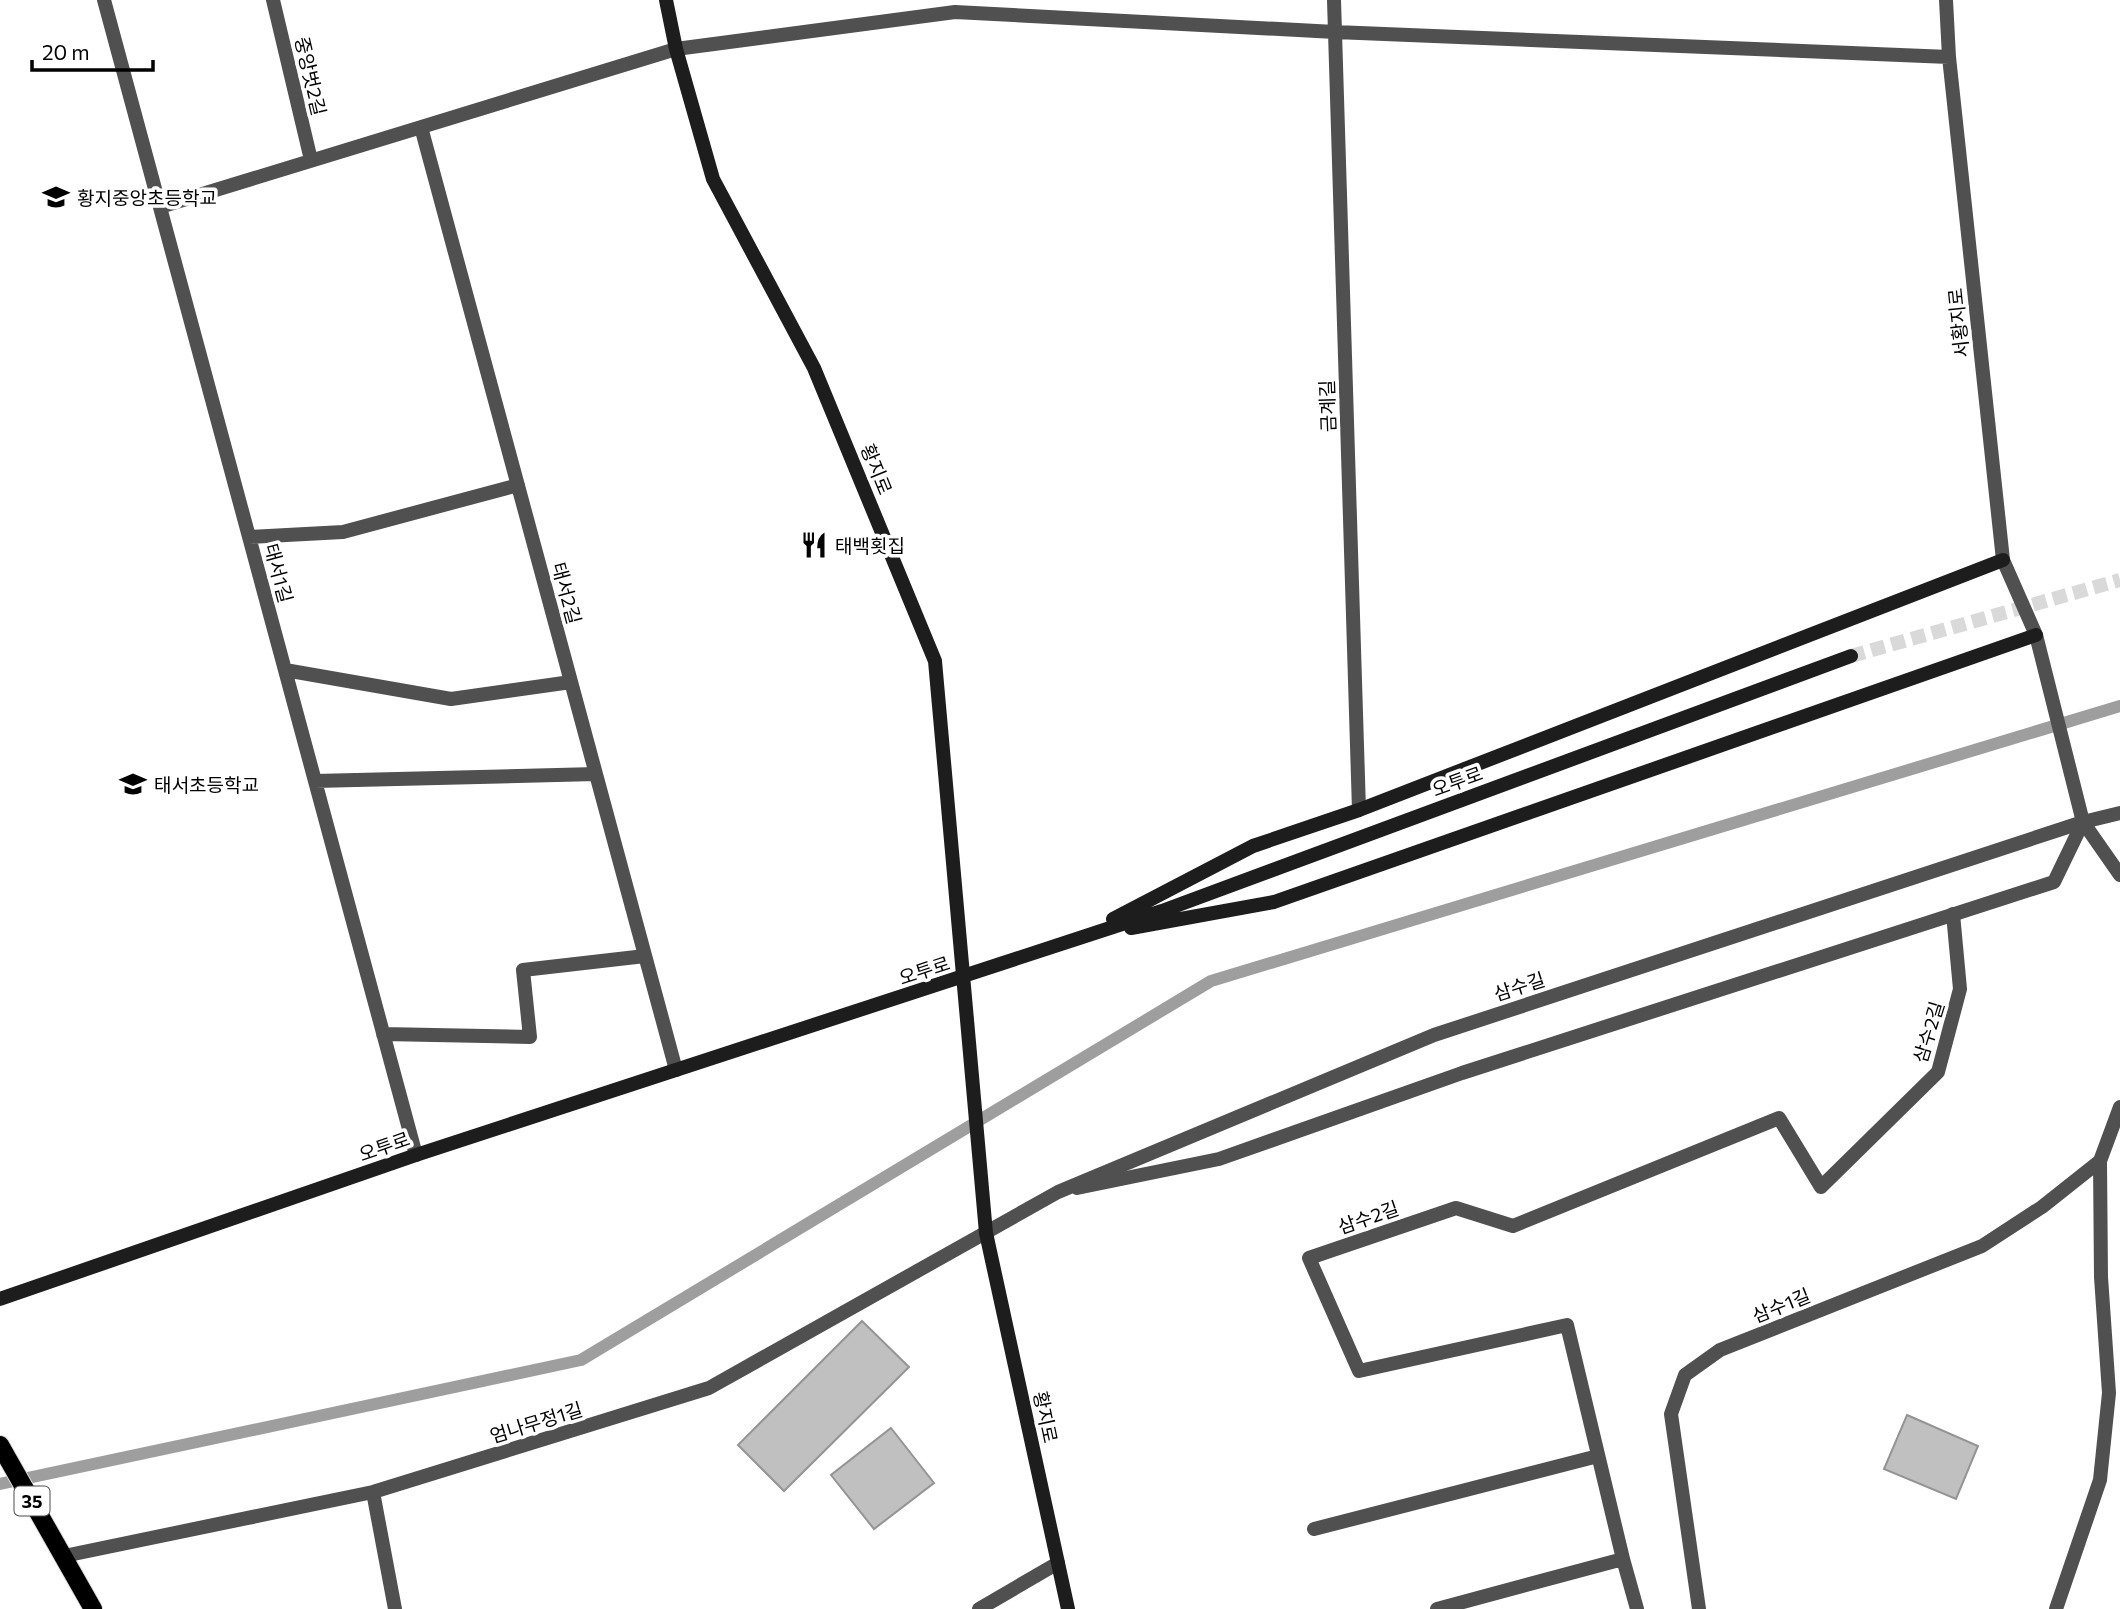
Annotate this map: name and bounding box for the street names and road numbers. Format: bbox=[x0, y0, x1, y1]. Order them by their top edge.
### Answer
street label: 중앙벗2길 bbox=[291, 34, 331, 118]
street label: 서황지로 bbox=[1943, 287, 1973, 359]
street label: 금계길 bbox=[1315, 379, 1339, 433]
street label: 황지로 bbox=[857, 440, 897, 498]
street label: 태서1길 bbox=[260, 541, 298, 605]
street label: 태서2길 bbox=[548, 560, 586, 626]
street label: 오투로 bbox=[1428, 761, 1486, 801]
street label: 오투로 bbox=[896, 951, 952, 989]
street label: 삼수길 bbox=[1491, 967, 1547, 1005]
street label: 삼수2길 bbox=[1908, 999, 1948, 1065]
street label: 오투로 bbox=[355, 1127, 413, 1165]
street label: 삼수2길 bbox=[1334, 1196, 1402, 1238]
street label: 삼수1길 bbox=[1749, 1283, 1813, 1327]
street label: 황지로 bbox=[1029, 1389, 1063, 1445]
street label: 엄나무정1길 bbox=[487, 1397, 585, 1447]
road number: 35 bbox=[14, 1486, 50, 1516]

